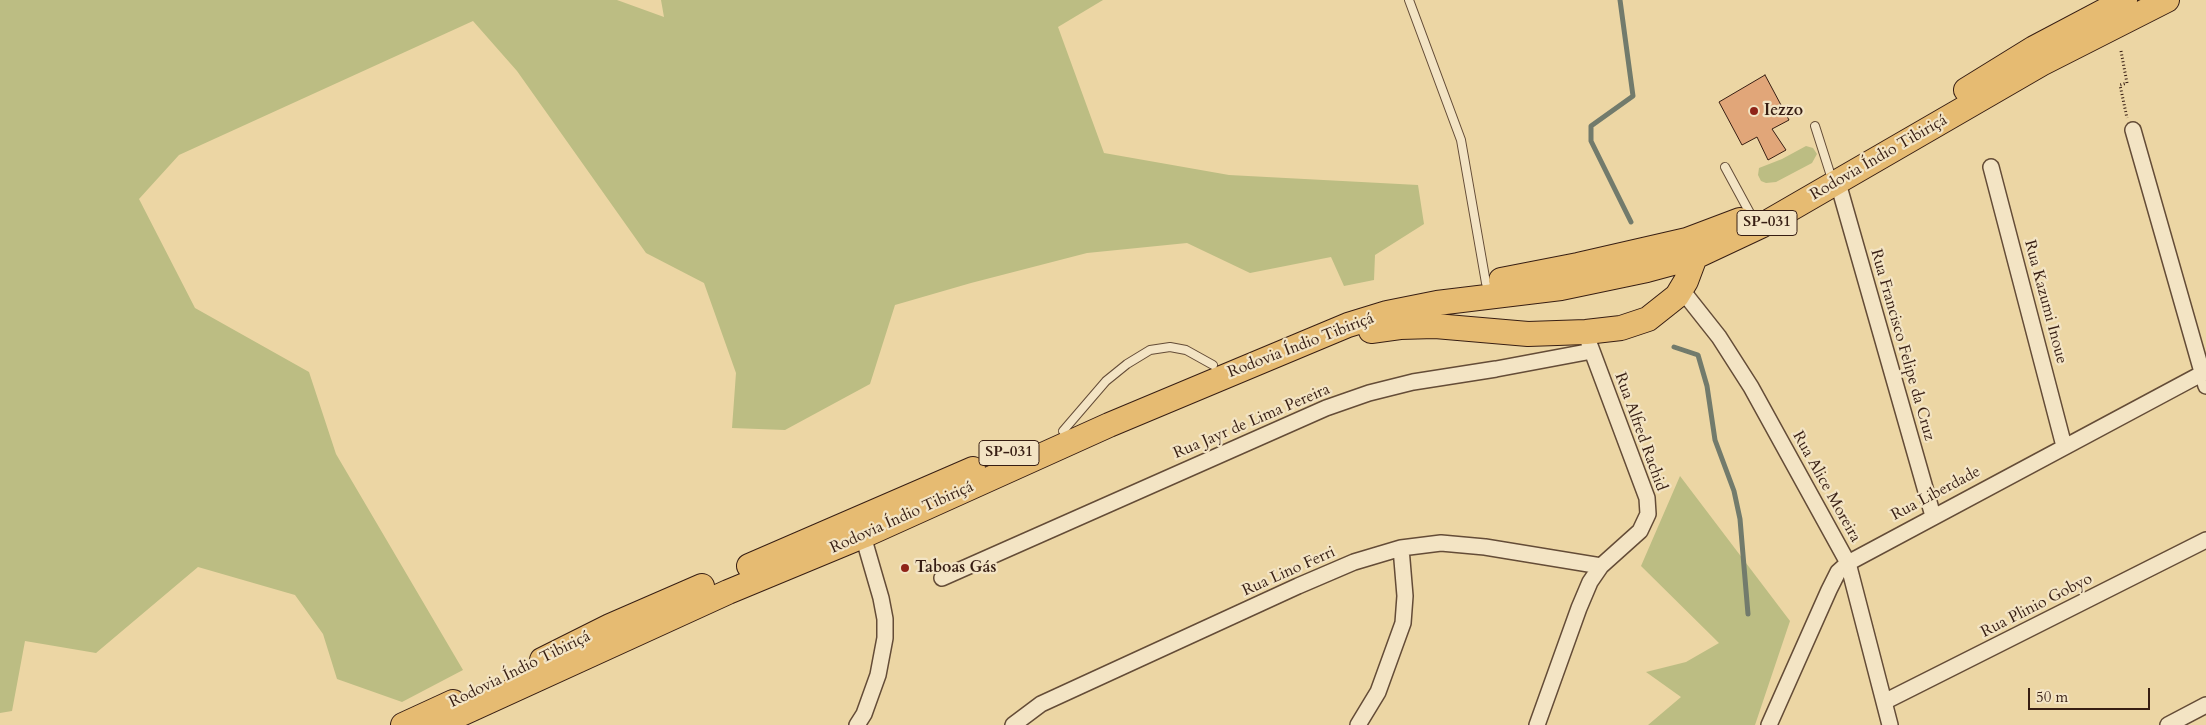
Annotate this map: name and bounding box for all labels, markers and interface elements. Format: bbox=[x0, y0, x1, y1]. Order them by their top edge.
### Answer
place label: Iezzo bbox=[1764, 101, 1803, 121]
marker: Iezzo bbox=[1748, 105, 1760, 117]
street label: Rodovia Índio Tibiriçá bbox=[1807, 111, 1951, 205]
road number: SP-031 bbox=[1737, 210, 1797, 236]
street label: Rua Kazumi Inoue bbox=[2019, 238, 2071, 366]
street label: Rua Francisco Felipe da Cruz bbox=[1865, 247, 1939, 443]
street label: Rodovia Índio Tibiriçá bbox=[1225, 309, 1377, 383]
street label: Rua Alfred Rachid bbox=[1610, 370, 1670, 494]
street label: Rua Jayr de Lima Pereira bbox=[1171, 380, 1333, 464]
street label: Rua Alice Moreira bbox=[1788, 428, 1864, 546]
road number: SP-031 bbox=[979, 440, 1039, 466]
street label: Rua Liberdade bbox=[1888, 462, 1984, 526]
street label: Rodovia Índio Tibiriçá bbox=[827, 478, 977, 558]
street label: Rua Lino Ferri bbox=[1239, 543, 1339, 601]
place label: Taboas Gás bbox=[915, 558, 996, 578]
marker: Taboas Gás bbox=[899, 562, 911, 574]
street label: Rua Plinio Gobyo bbox=[1978, 570, 2096, 642]
street label: Rodovia Índio Tibiriçá bbox=[446, 627, 594, 713]
scale bar bbox=[2031, 678, 2154, 710]
text: 50 m bbox=[2036, 687, 2068, 707]

